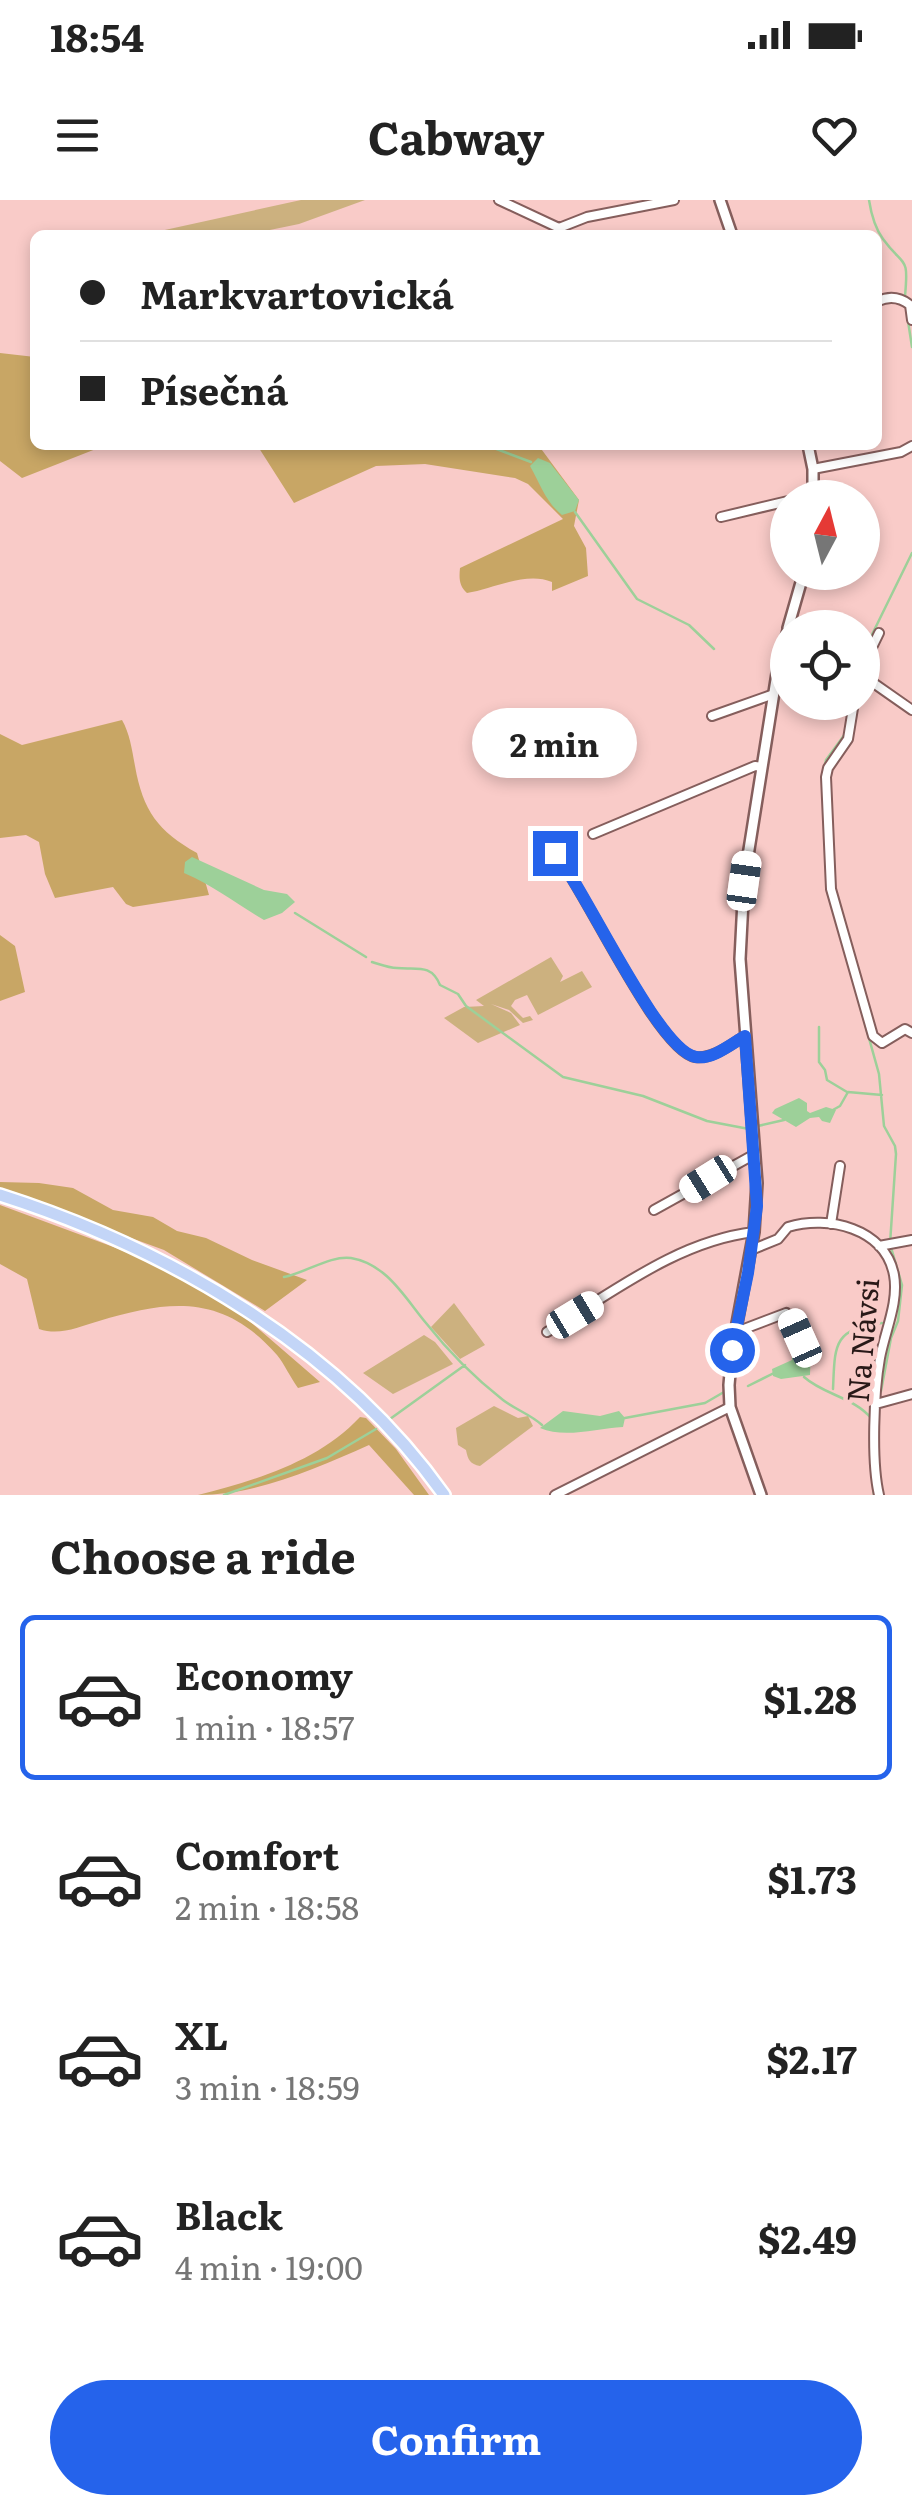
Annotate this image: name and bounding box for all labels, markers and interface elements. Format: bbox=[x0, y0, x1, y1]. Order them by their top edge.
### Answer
text: 18:54 bbox=[50, 7, 144, 64]
text: Cabway bbox=[368, 102, 544, 169]
icon: menu bbox=[50, 108, 105, 163]
icon: heart bbox=[807, 108, 862, 163]
text: Markvartovická bbox=[140, 264, 454, 321]
text: Písečná bbox=[140, 360, 288, 417]
north arrow bbox=[770, 480, 880, 590]
map controls bbox=[770, 480, 880, 720]
button: locate bbox=[770, 610, 880, 720]
callout: 2 min bbox=[472, 708, 638, 778]
text: 2 min bbox=[510, 719, 599, 767]
route end bbox=[533, 831, 578, 876]
car bbox=[725, 849, 763, 913]
car bbox=[675, 1150, 741, 1208]
street label: Na Návsi bbox=[834, 1276, 888, 1404]
car bbox=[542, 1287, 608, 1343]
car bbox=[774, 1304, 826, 1372]
route start bbox=[710, 1328, 755, 1373]
text: Choose a ride bbox=[50, 1521, 356, 1588]
text: Economy bbox=[175, 1645, 353, 1702]
icon: car bbox=[55, 1653, 145, 1743]
text: $1.28 bbox=[763, 1669, 857, 1726]
text: 1 min · 18:57 bbox=[175, 1702, 354, 1750]
text: Comfort bbox=[175, 1825, 339, 1882]
icon: car bbox=[55, 1833, 145, 1923]
text: $1.73 bbox=[767, 1849, 857, 1906]
text: 2 min · 18:58 bbox=[175, 1882, 359, 1930]
text: XL bbox=[175, 2005, 228, 2062]
icon: car bbox=[55, 2013, 145, 2103]
text: $2.17 bbox=[766, 2029, 857, 2086]
text: 3 min · 18:59 bbox=[175, 2062, 359, 2110]
text: Black bbox=[175, 2185, 283, 2242]
icon: car bbox=[55, 2193, 145, 2283]
text: $2.49 bbox=[758, 2209, 857, 2266]
text: 4 min · 19:00 bbox=[175, 2242, 363, 2290]
button: Confirm bbox=[50, 2380, 862, 2495]

